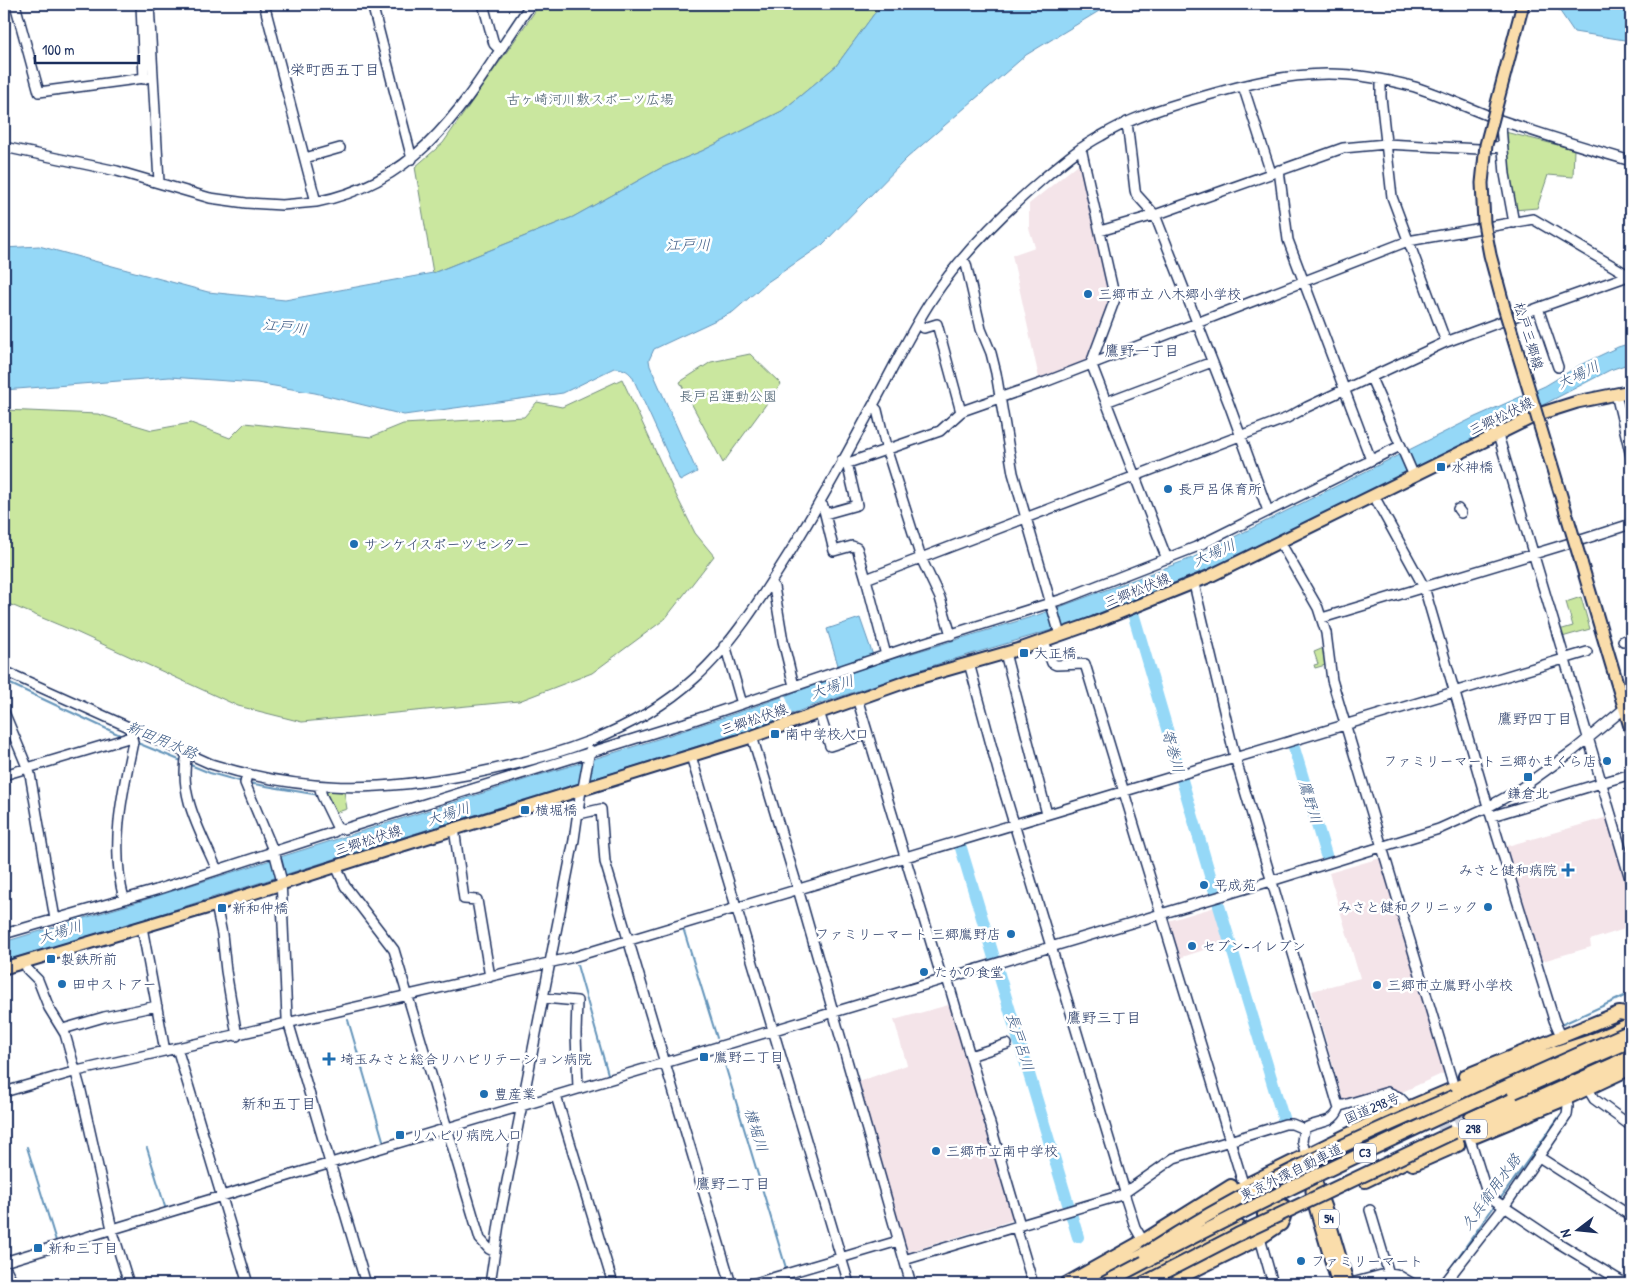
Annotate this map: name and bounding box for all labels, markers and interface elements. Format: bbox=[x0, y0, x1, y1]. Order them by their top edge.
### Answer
scale bar bbox=[35, 32, 139, 64]
text: 100 m bbox=[42, 39, 75, 60]
district label: 栄町西五丁目 bbox=[290, 59, 380, 80]
park label: 古ヶ崎河川敷スポーツ広場 bbox=[506, 89, 674, 108]
water label: 江戸川 bbox=[665, 234, 711, 255]
place label: 三郷市立 八木郷小学校 bbox=[1098, 284, 1241, 303]
marker: 三郷市立 八木郷小学校 bbox=[1082, 288, 1094, 300]
street label: 松戸三郷線 bbox=[1510, 300, 1549, 372]
water label: 江戸川 bbox=[261, 313, 309, 340]
district label: 鷹野一丁目 bbox=[1104, 340, 1180, 361]
water label: 大場川 bbox=[1553, 355, 1603, 394]
park label: 長戸呂運動公園 bbox=[679, 386, 777, 405]
street label: 三郷松伏線 bbox=[1465, 392, 1536, 439]
place label: 水神橋 bbox=[1451, 457, 1493, 476]
marker: 水神橋 bbox=[1435, 461, 1447, 473]
place label: 長戸呂保育所 bbox=[1178, 479, 1262, 498]
marker: 長戸呂保育所 bbox=[1162, 483, 1174, 495]
place label: サンケイスポーツセンター bbox=[364, 534, 530, 553]
water label: 大場川 bbox=[1189, 534, 1239, 571]
marker: サンケイスポーツセンター bbox=[348, 538, 360, 550]
street label: 三郷松伏線 bbox=[1101, 568, 1173, 611]
place label: 大正橋 bbox=[1034, 643, 1076, 662]
marker: 大正橋 bbox=[1018, 647, 1030, 659]
water label: 大場川 bbox=[807, 670, 856, 703]
street label: 三郷松伏線 bbox=[718, 698, 790, 739]
district label: 鷹野四丁目 bbox=[1497, 708, 1573, 729]
water label: 新田用水路 bbox=[124, 715, 202, 764]
place label: 南中学校入口 bbox=[785, 724, 869, 743]
water label: 寄巻川 bbox=[1157, 726, 1190, 775]
marker: 南中学校入口 bbox=[769, 728, 781, 740]
place label: ファミリーマート 三郷かまくら店 bbox=[1384, 751, 1597, 770]
marker: ファミリーマート 三郷かまくら店 bbox=[1601, 755, 1613, 767]
marker: 鎌倉北 bbox=[1522, 771, 1534, 783]
water label: 鷹野川 bbox=[1294, 777, 1327, 826]
place label: 鎌倉北 bbox=[1507, 783, 1549, 802]
water label: 大場川 bbox=[423, 797, 472, 830]
place label: 横堀橋 bbox=[535, 800, 577, 819]
marker: 横堀橋 bbox=[519, 804, 531, 816]
street label: 三郷松伏線 bbox=[332, 820, 404, 859]
place label: みさと健和病院 bbox=[1459, 860, 1557, 879]
marker: みさと健和病院 bbox=[1561, 863, 1575, 877]
place label: 平成苑 bbox=[1214, 875, 1256, 894]
marker: 平成苑 bbox=[1198, 879, 1210, 891]
place label: みさと健和クリニック bbox=[1338, 897, 1478, 916]
place label: 新和仲橋 bbox=[232, 898, 288, 917]
marker: みさと健和クリニック bbox=[1482, 901, 1494, 913]
marker: 新和仲橋 bbox=[216, 902, 228, 914]
water label: 大場川 bbox=[35, 915, 84, 948]
place label: ファミリーマート 三郷鷹野店 bbox=[816, 924, 1001, 943]
marker: ファミリーマート 三郷鷹野店 bbox=[1005, 928, 1017, 940]
place label: セブン-イレブン bbox=[1202, 936, 1306, 955]
marker: セブン-イレブン bbox=[1186, 940, 1198, 952]
place label: 製鉄所前 bbox=[61, 949, 117, 968]
marker: 製鉄所前 bbox=[45, 953, 57, 965]
place label: たかの食堂 bbox=[934, 962, 1004, 981]
marker: たかの食堂 bbox=[918, 966, 930, 978]
place label: 田中ストアー bbox=[72, 974, 157, 993]
place label: 三郷市立鷹野小学校 bbox=[1387, 975, 1513, 994]
marker: 田中ストアー bbox=[56, 978, 68, 990]
marker: 三郷市立鷹野小学校 bbox=[1371, 979, 1383, 991]
district label: 鷹野三丁目 bbox=[1066, 1007, 1142, 1028]
water label: 長戸呂川 bbox=[1002, 1010, 1039, 1074]
place label: 鷹野二丁目 bbox=[714, 1047, 784, 1066]
place label: 埼玉みさと総合リハビリテーション病院 bbox=[340, 1049, 592, 1068]
marker: 鷹野二丁目 bbox=[698, 1051, 710, 1063]
marker: 埼玉みさと総合リハビリテーション病院 bbox=[322, 1052, 336, 1066]
place label: 豊産業 bbox=[494, 1084, 536, 1103]
street label: 国道298号 bbox=[1341, 1087, 1403, 1128]
marker: 豊産業 bbox=[478, 1088, 490, 1100]
district label: 新和五丁目 bbox=[241, 1093, 317, 1114]
water label: 横堀川 bbox=[740, 1105, 773, 1154]
road number: 298 bbox=[1459, 1120, 1487, 1138]
place label: リハビリ病院入口 bbox=[410, 1125, 522, 1144]
marker: リハビリ病院入口 bbox=[394, 1129, 406, 1141]
street label: 東京外環自動車道 bbox=[1236, 1138, 1345, 1205]
place label: 三郷市立南中学校 bbox=[946, 1141, 1058, 1160]
road number: C3 bbox=[1354, 1144, 1376, 1162]
marker: 三郷市立南中学校 bbox=[930, 1145, 942, 1157]
water label: 久兵衛用水路 bbox=[1456, 1148, 1526, 1234]
district label: 鷹野二丁目 bbox=[695, 1173, 771, 1194]
north arrow bbox=[1552, 1206, 1602, 1256]
road number: 54 bbox=[1319, 1210, 1339, 1228]
text: N bbox=[1555, 1227, 1575, 1240]
place label: 新和三丁目 bbox=[48, 1238, 118, 1257]
marker: 新和三丁目 bbox=[32, 1242, 44, 1254]
place label: ファミリーマート bbox=[1311, 1251, 1423, 1270]
marker: ファミリーマート bbox=[1295, 1255, 1307, 1267]

